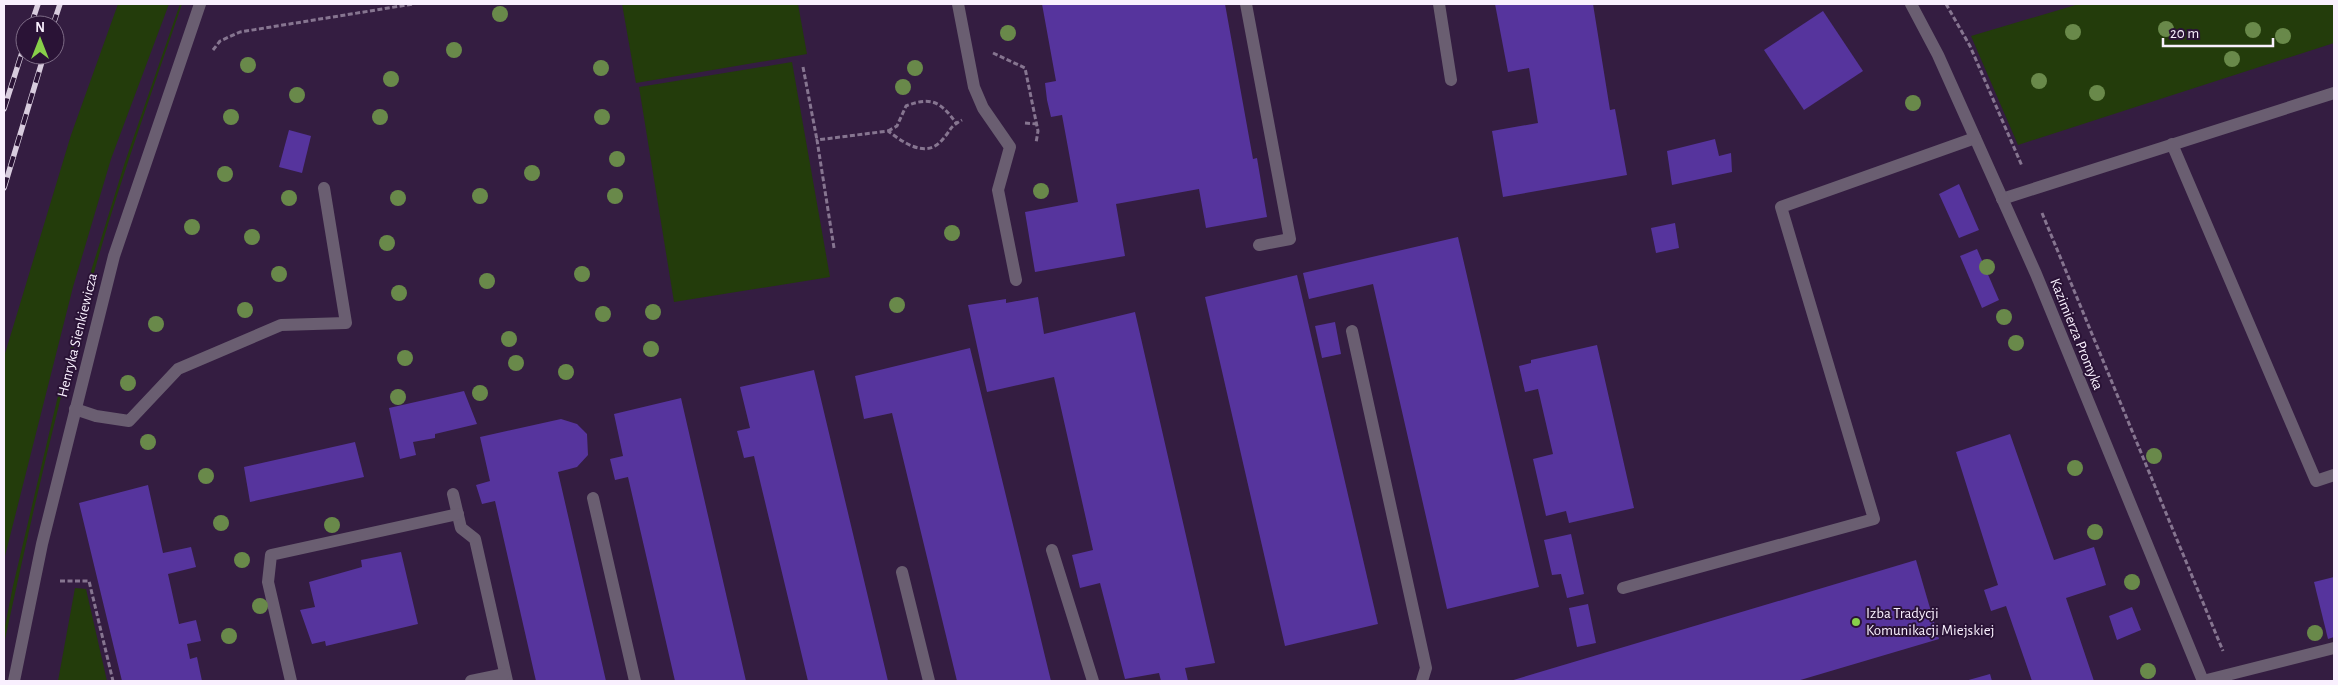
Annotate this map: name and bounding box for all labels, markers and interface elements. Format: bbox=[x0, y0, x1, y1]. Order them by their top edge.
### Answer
north arrow bbox=[15, 15, 65, 65]
scale bar bbox=[2163, 15, 2273, 47]
text: N bbox=[35, 21, 45, 35]
text: 20 m bbox=[2170, 26, 2199, 41]
street label: Henryka Sienkiewicza bbox=[55, 272, 100, 399]
street label: Kazimierza Promyka bbox=[2047, 276, 2106, 392]
place label: Izba Tradycji Komunikacji Miejskiej bbox=[1866, 606, 1995, 638]
marker: Izba Tradycji Komunikacji Miejskiej bbox=[1850, 616, 1862, 628]

